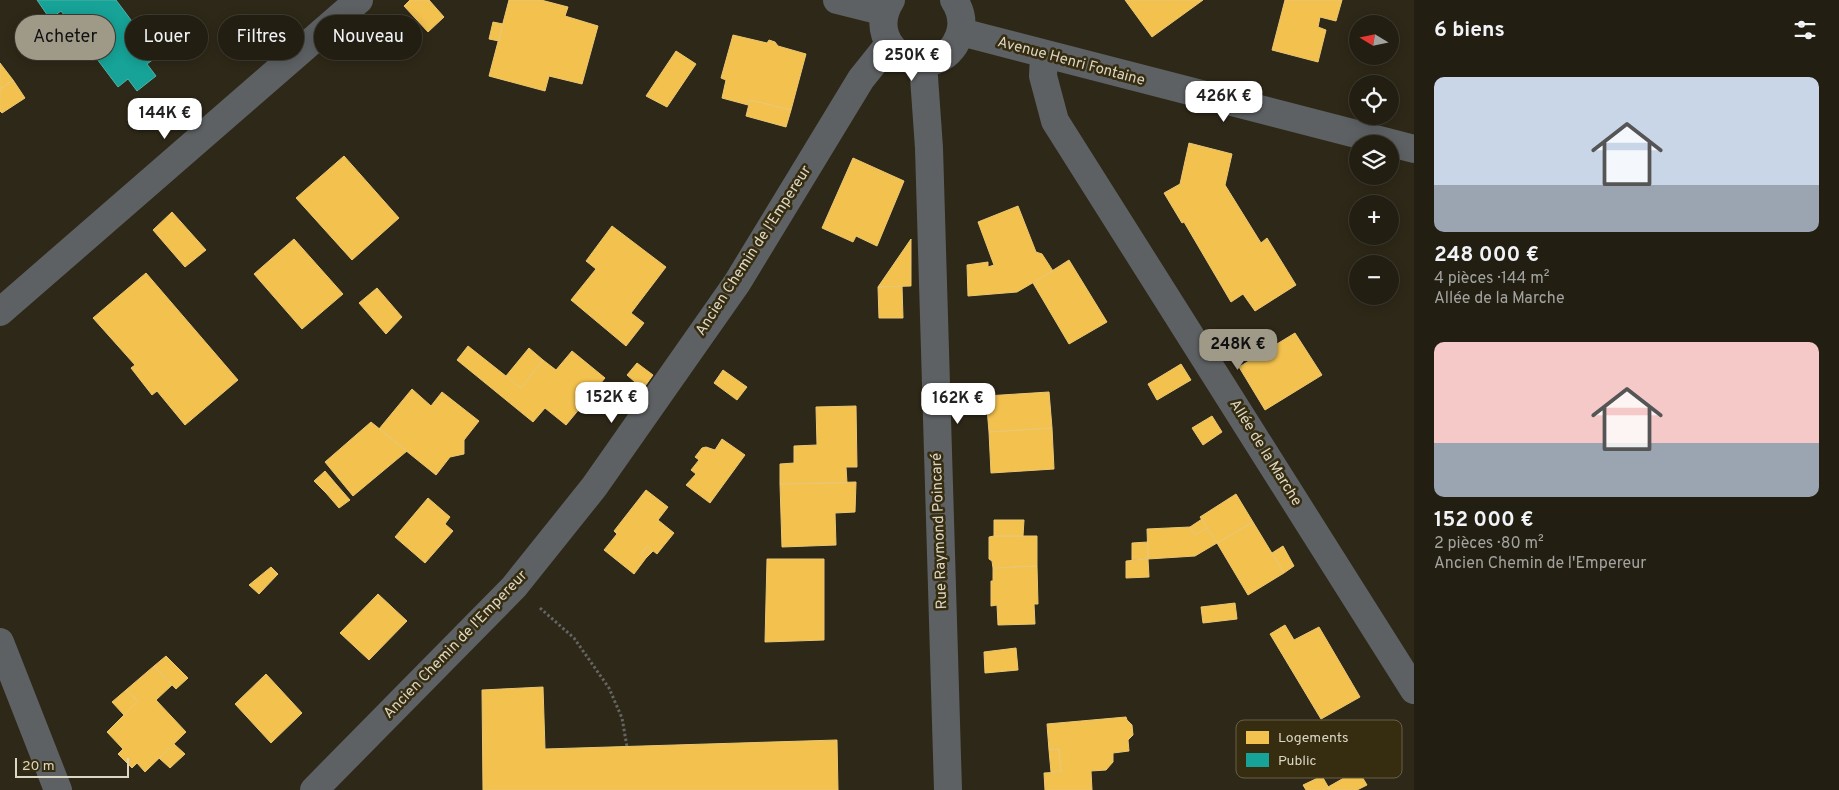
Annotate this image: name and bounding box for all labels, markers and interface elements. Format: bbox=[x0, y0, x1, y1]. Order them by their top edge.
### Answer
chip: Acheter bbox=[15, 15, 115, 60]
chip: Louer bbox=[125, 15, 208, 60]
chip: Filtres bbox=[218, 15, 304, 60]
chip: Nouveau bbox=[314, 15, 422, 60]
north arrow bbox=[1349, 15, 1399, 65]
map controls bbox=[1349, 15, 1399, 305]
icon: filters bbox=[1791, 16, 1819, 44]
text: 6 biens bbox=[1434, 17, 1505, 44]
street label: Avenue Henri Fontaine bbox=[995, 33, 1147, 91]
pin: 250K € bbox=[871, 39, 953, 82]
text: 250K € bbox=[884, 46, 940, 66]
button: locate bbox=[1349, 75, 1399, 125]
pin: 426K € bbox=[1183, 80, 1265, 123]
text: 426K € bbox=[1196, 87, 1252, 107]
pin: 144K € bbox=[124, 98, 206, 140]
text: 144K € bbox=[139, 104, 191, 124]
icon: home bbox=[1582, 109, 1672, 199]
button: layers bbox=[1349, 135, 1399, 185]
street label: Ancien Chemin de l'Empereur bbox=[692, 162, 816, 340]
button: + bbox=[1349, 195, 1399, 245]
text: 248 000 € bbox=[1434, 242, 1539, 269]
button: − bbox=[1349, 255, 1399, 305]
text: 4 pièces · 144 m² bbox=[1434, 269, 1550, 289]
text: Allée de la Marche bbox=[1434, 289, 1565, 309]
pin: 248K € bbox=[1197, 328, 1279, 371]
text: 248K € bbox=[1210, 335, 1266, 355]
icon: home bbox=[1582, 374, 1672, 464]
pin: 152K € bbox=[571, 382, 653, 424]
pin: 162K € bbox=[917, 382, 999, 425]
text: 152K € bbox=[586, 388, 638, 408]
text: 162K € bbox=[932, 389, 984, 409]
street label: Allée de la Marche bbox=[1224, 396, 1306, 510]
street label: Rue Raymond Poincaré bbox=[928, 452, 952, 610]
text: 152 000 € bbox=[1434, 507, 1534, 534]
text: 2 pièces · 80 m² bbox=[1434, 534, 1544, 554]
text: Ancien Chemin de l'Empereur bbox=[1434, 554, 1647, 574]
street label: Ancien Chemin de l'Empereur bbox=[380, 567, 532, 723]
legend bbox=[1236, 720, 1402, 778]
text: Logements bbox=[1278, 730, 1349, 747]
text: Public bbox=[1278, 753, 1317, 770]
scale bar bbox=[15, 755, 129, 778]
text: 20 m bbox=[22, 758, 55, 775]

